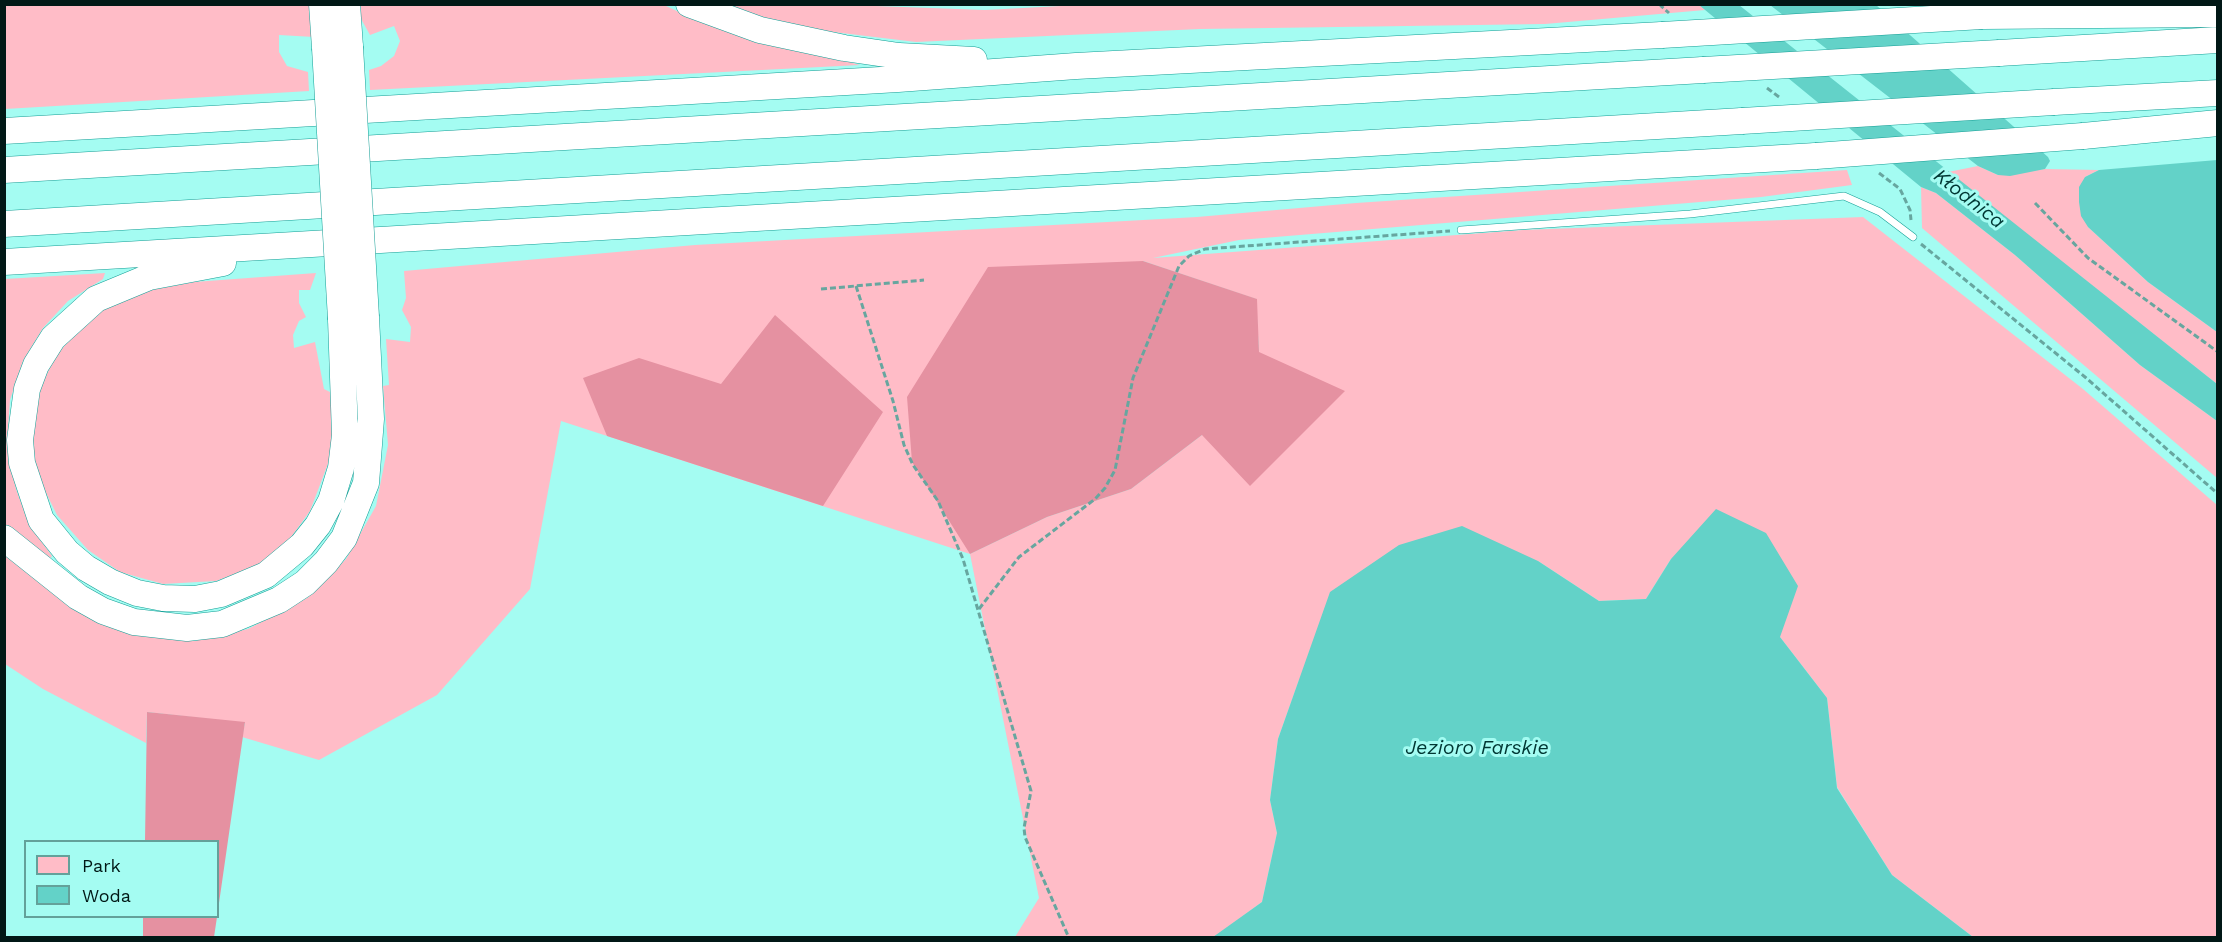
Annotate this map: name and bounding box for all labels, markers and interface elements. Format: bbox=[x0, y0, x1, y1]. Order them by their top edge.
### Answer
water label: Kłodnica bbox=[1929, 164, 2009, 234]
water label: Jezioro Farskie bbox=[1405, 736, 1549, 760]
legend bbox=[24, 840, 219, 918]
text: Park bbox=[82, 855, 121, 876]
text: Woda bbox=[82, 885, 131, 906]

